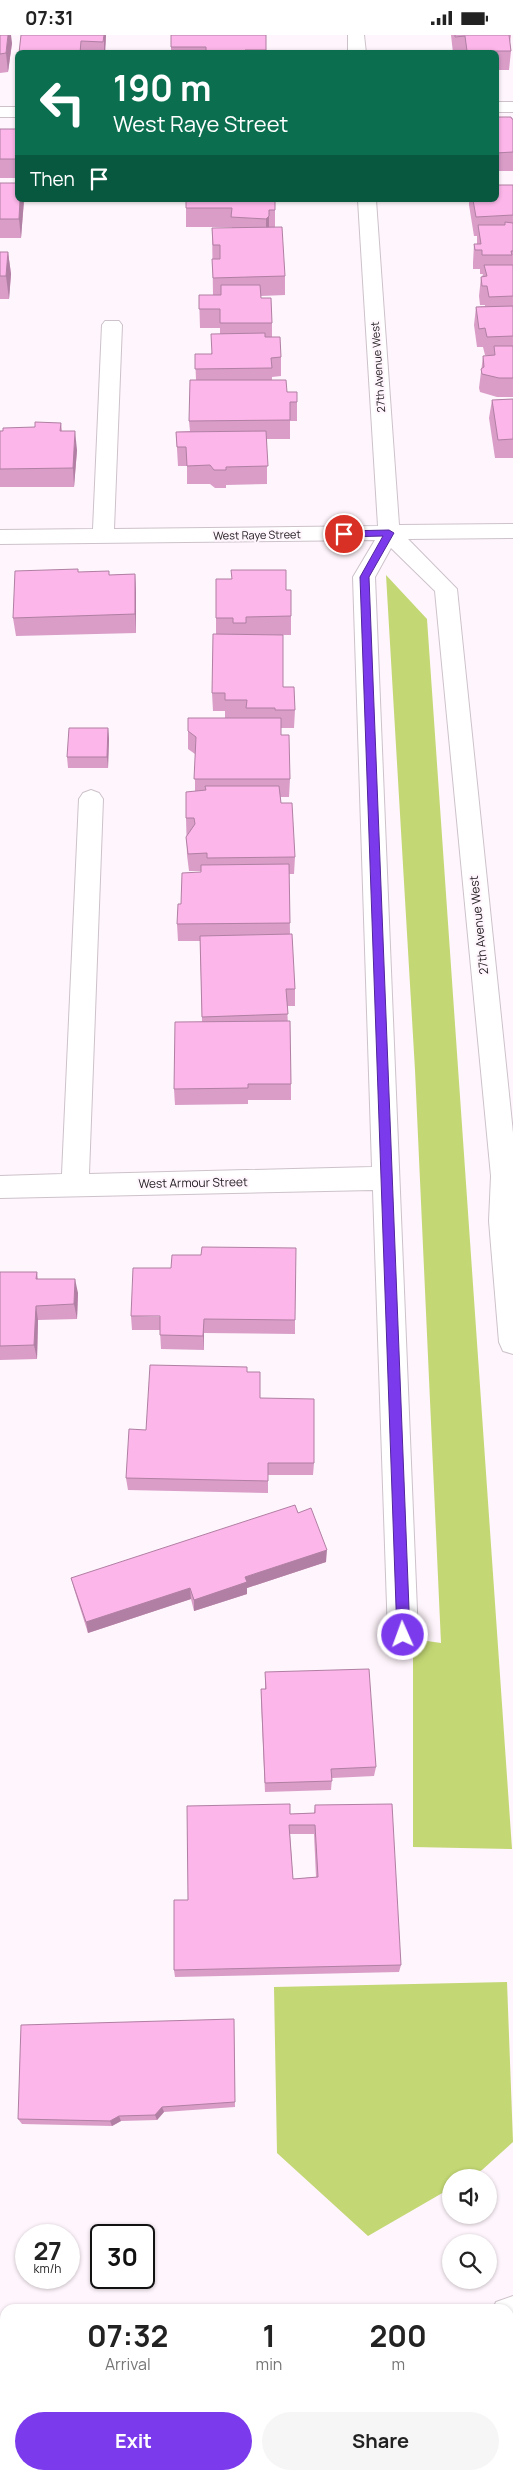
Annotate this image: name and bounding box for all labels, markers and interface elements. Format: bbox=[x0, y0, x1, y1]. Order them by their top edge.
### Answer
text: 07:31 bbox=[25, 5, 74, 31]
text: 190 m bbox=[113, 64, 212, 112]
icon: left bbox=[30, 70, 95, 135]
text: West Raye Street bbox=[113, 109, 288, 139]
icon: arrive bbox=[85, 165, 113, 193]
text: Then bbox=[30, 166, 75, 192]
street label: 27th Avenue West bbox=[367, 321, 388, 413]
pin bbox=[323, 513, 365, 555]
icon: arrive bbox=[330, 520, 358, 548]
street label: West Raye Street bbox=[213, 526, 301, 543]
street label: 27th Avenue West bbox=[465, 875, 492, 975]
street label: West Armour Street bbox=[138, 1173, 248, 1192]
position arrow bbox=[376, 1608, 428, 1660]
map controls bbox=[442, 2169, 497, 2289]
button: sound bbox=[442, 2169, 497, 2224]
speed limit sign: 30 bbox=[90, 2224, 155, 2289]
text: 27 bbox=[33, 2233, 62, 2268]
button: search bbox=[442, 2234, 497, 2289]
text: km/h bbox=[34, 2260, 61, 2277]
text: 07:32 bbox=[87, 2315, 168, 2356]
text: 1 bbox=[262, 2315, 276, 2356]
text: 200 bbox=[369, 2315, 427, 2356]
text: Arrival bbox=[105, 2353, 151, 2375]
text: min bbox=[256, 2353, 282, 2375]
text: m bbox=[391, 2353, 405, 2375]
button: Exit bbox=[15, 2412, 252, 2470]
button: Share bbox=[262, 2412, 499, 2470]

